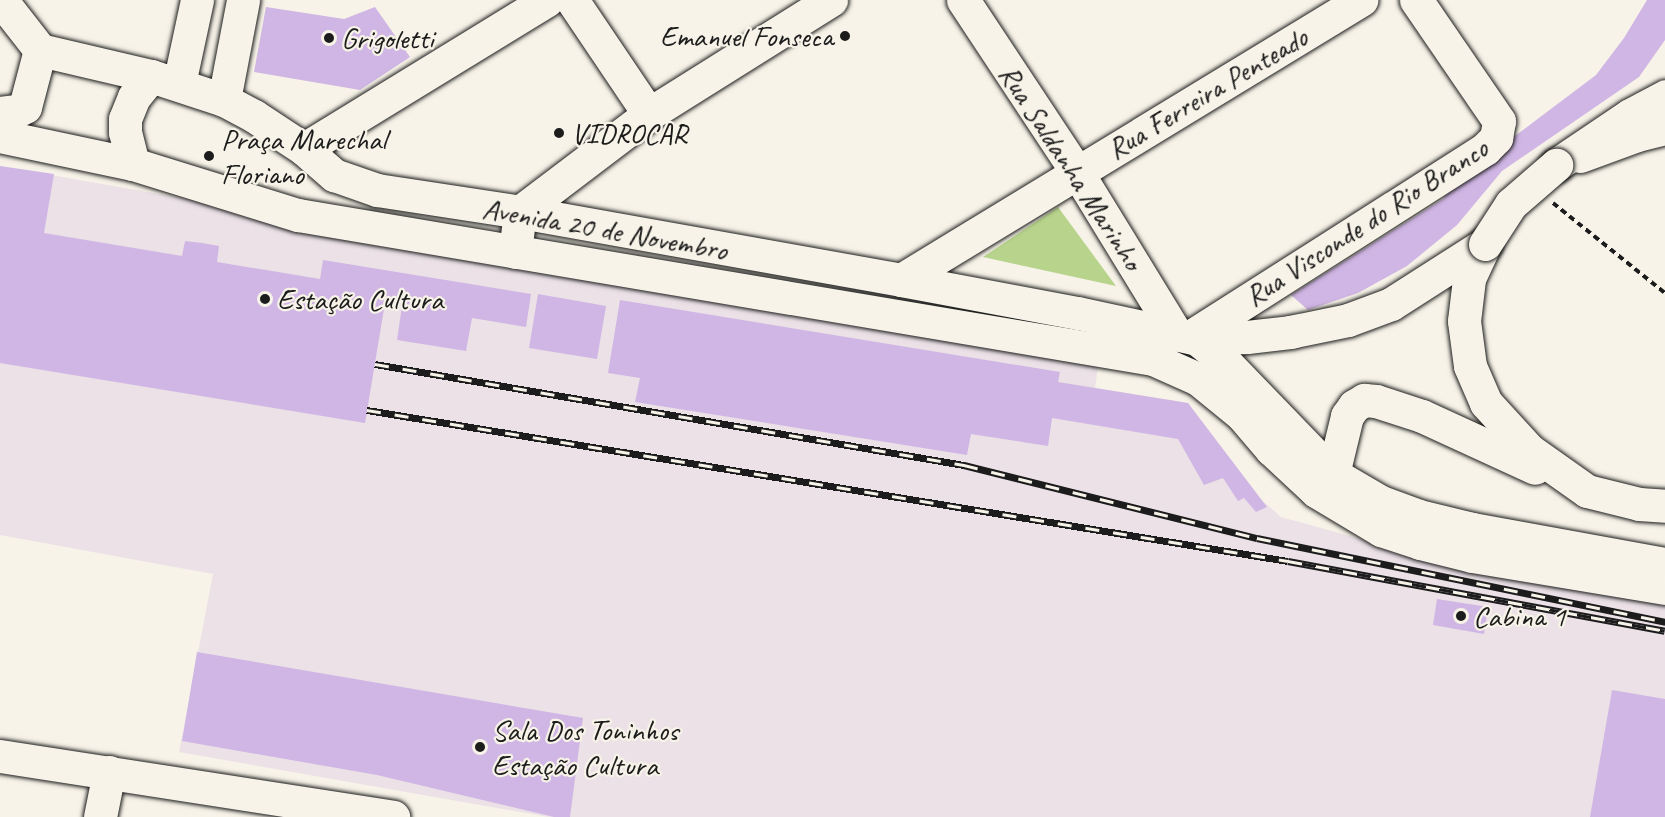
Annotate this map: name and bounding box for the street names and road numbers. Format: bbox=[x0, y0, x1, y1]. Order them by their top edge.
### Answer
street label: Rua Ferreira Penteado bbox=[1100, 19, 1314, 167]
street label: Rua Saldanha Marinho bbox=[991, 58, 1151, 276]
street label: Rua Visconde do Rio Branco bbox=[1237, 130, 1495, 314]
street label: Avenida 20 de Novembro bbox=[479, 190, 731, 268]

